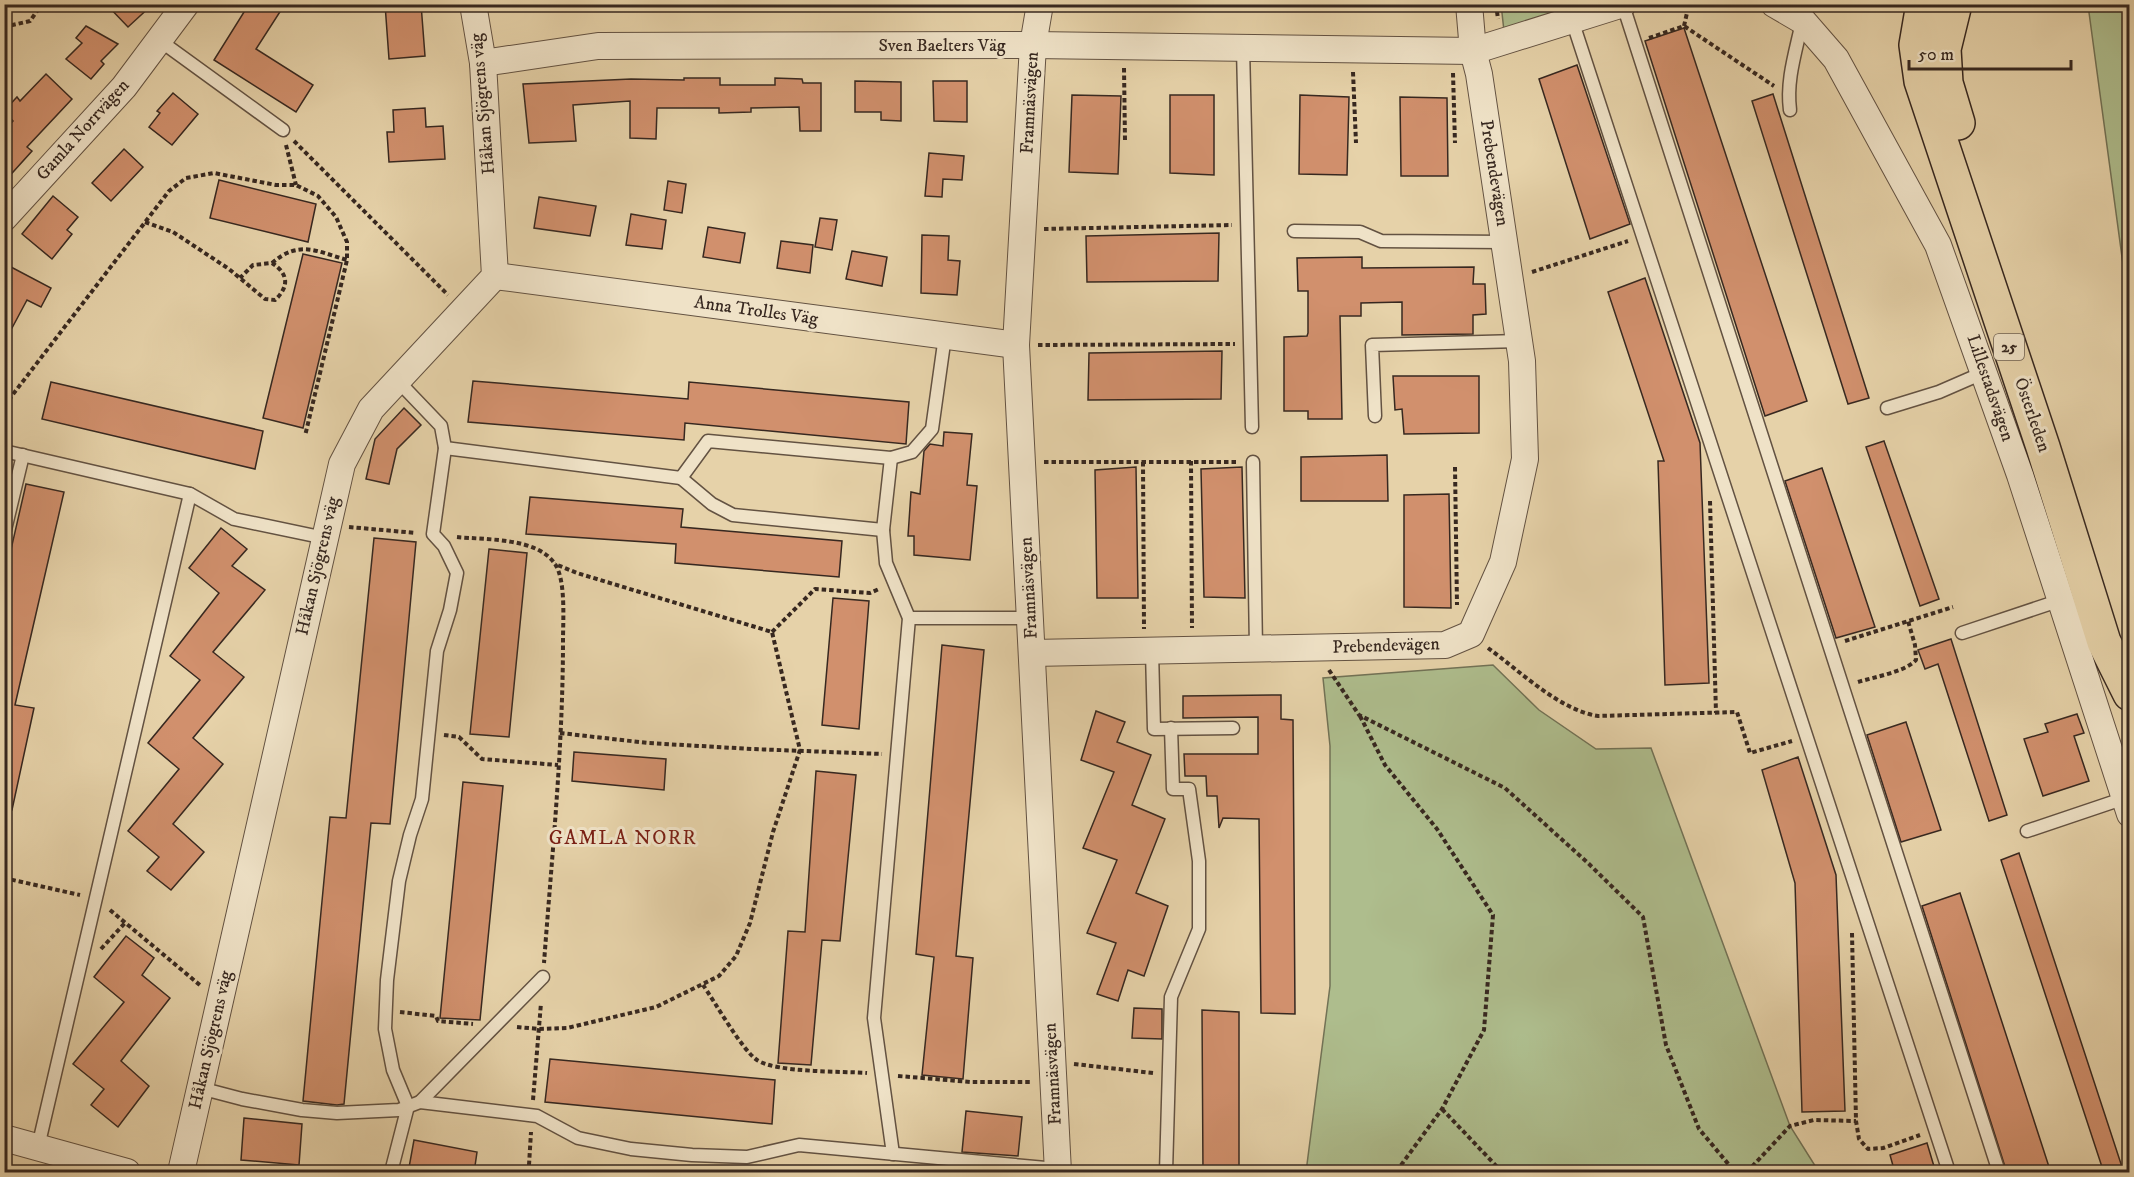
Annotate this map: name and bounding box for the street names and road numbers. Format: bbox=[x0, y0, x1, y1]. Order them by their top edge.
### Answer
street label: Håkan Sjögrens väg bbox=[466, 32, 500, 176]
street label: Sven Baelters Väg bbox=[878, 35, 1006, 57]
street label: Framnäsvägen bbox=[1016, 51, 1044, 155]
street label: Gamla Norrvägen bbox=[32, 74, 135, 185]
street label: Prebendevägen bbox=[1475, 118, 1513, 228]
street label: Anna Trolles Väg bbox=[693, 291, 820, 331]
street label: Lillestadsvägen bbox=[1961, 332, 2019, 445]
road number: 25 bbox=[1994, 334, 2024, 360]
street label: Österleden bbox=[2009, 375, 2055, 456]
street label: Håkan Sjögrens väg bbox=[291, 494, 345, 637]
street label: Framnäsvägen bbox=[1015, 536, 1043, 640]
street label: Prebendevägen bbox=[1332, 633, 1441, 659]
street label: Håkan Sjögrens väg bbox=[184, 968, 238, 1111]
street label: Framnäsvägen bbox=[1039, 1022, 1067, 1126]

